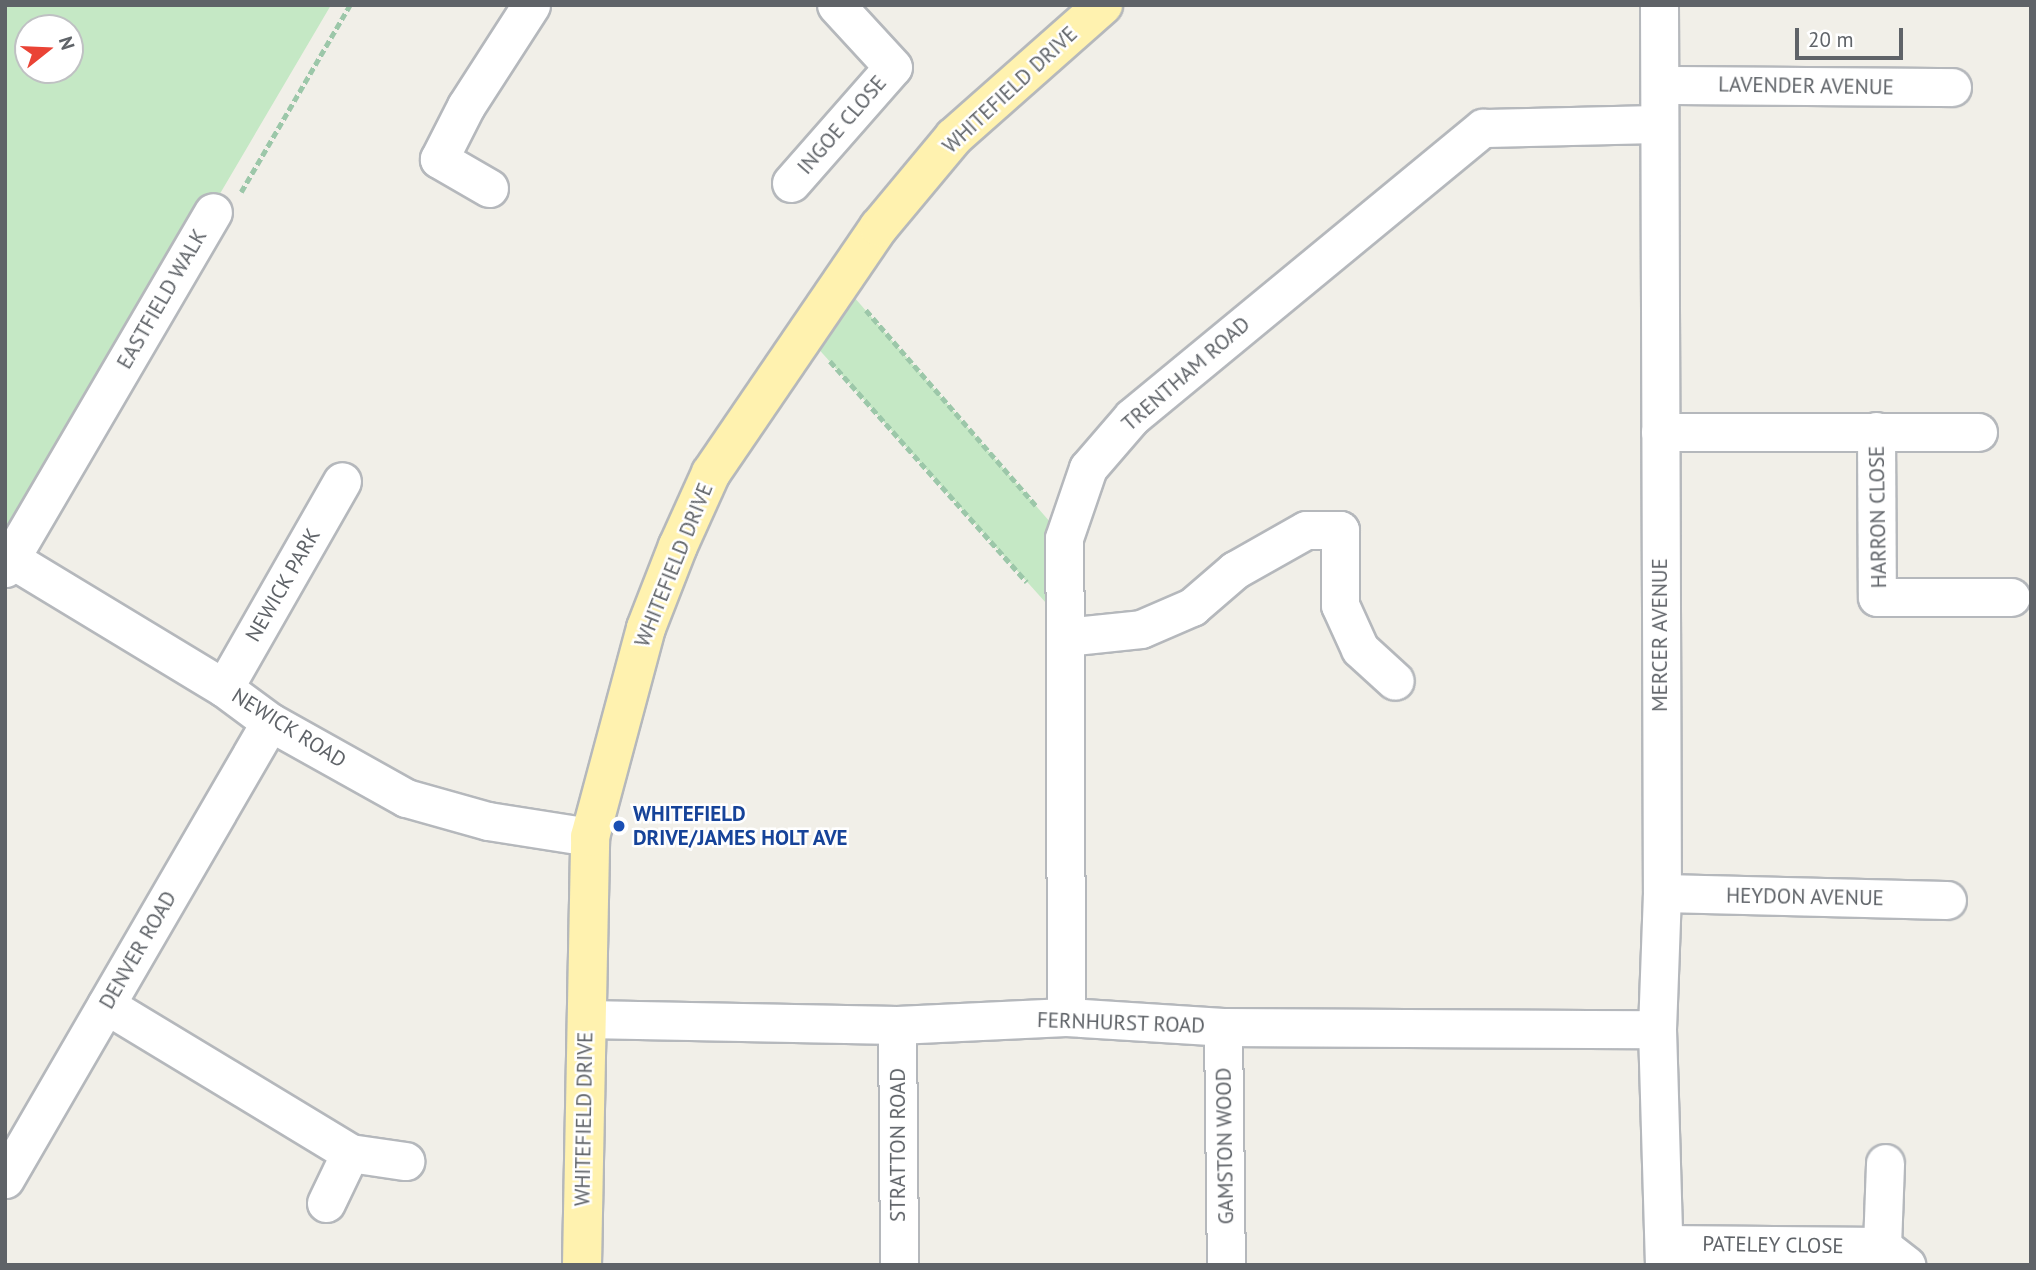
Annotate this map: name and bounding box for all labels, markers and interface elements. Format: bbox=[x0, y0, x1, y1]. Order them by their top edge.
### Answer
north arrow bbox=[14, 14, 84, 84]
scale bar bbox=[1798, 14, 1906, 58]
street label: WHITEFIELD DRIVE bbox=[938, 21, 1082, 159]
text: 20 m bbox=[1808, 26, 1854, 53]
text: N bbox=[54, 33, 80, 53]
street label: INGOE CLOSE bbox=[792, 70, 892, 180]
street label: LAVENDER AVENUE bbox=[1718, 72, 1894, 100]
street label: EASTFIELD WALK bbox=[112, 224, 212, 374]
street label: TRENTHAM ROAD bbox=[1117, 312, 1255, 436]
street label: HARRON CLOSE bbox=[1864, 445, 1892, 589]
street label: WHITEFIELD DRIVE bbox=[630, 479, 718, 651]
street label: NEWICK PARK bbox=[240, 524, 326, 646]
street label: MERCER AVENUE bbox=[1647, 558, 1673, 712]
street label: NEWICK ROAD bbox=[227, 683, 351, 773]
place label: WHITEFIELD DRIVE/JAMES HOLT AVE bbox=[633, 801, 849, 851]
marker: WHITEFIELD DRIVE/JAMES HOLT AVE bbox=[611, 818, 627, 834]
street label: HEYDON AVENUE bbox=[1726, 883, 1884, 911]
street label: DENVER ROAD bbox=[94, 887, 182, 1013]
street label: FERNHURST ROAD bbox=[1036, 1007, 1206, 1039]
street label: WHITEFIELD DRIVE bbox=[570, 1032, 598, 1206]
street label: GAMSTON WOOD bbox=[1211, 1067, 1239, 1225]
street label: STRATTON ROAD bbox=[885, 1068, 911, 1222]
street label: PATELEY CLOSE bbox=[1702, 1231, 1844, 1259]

